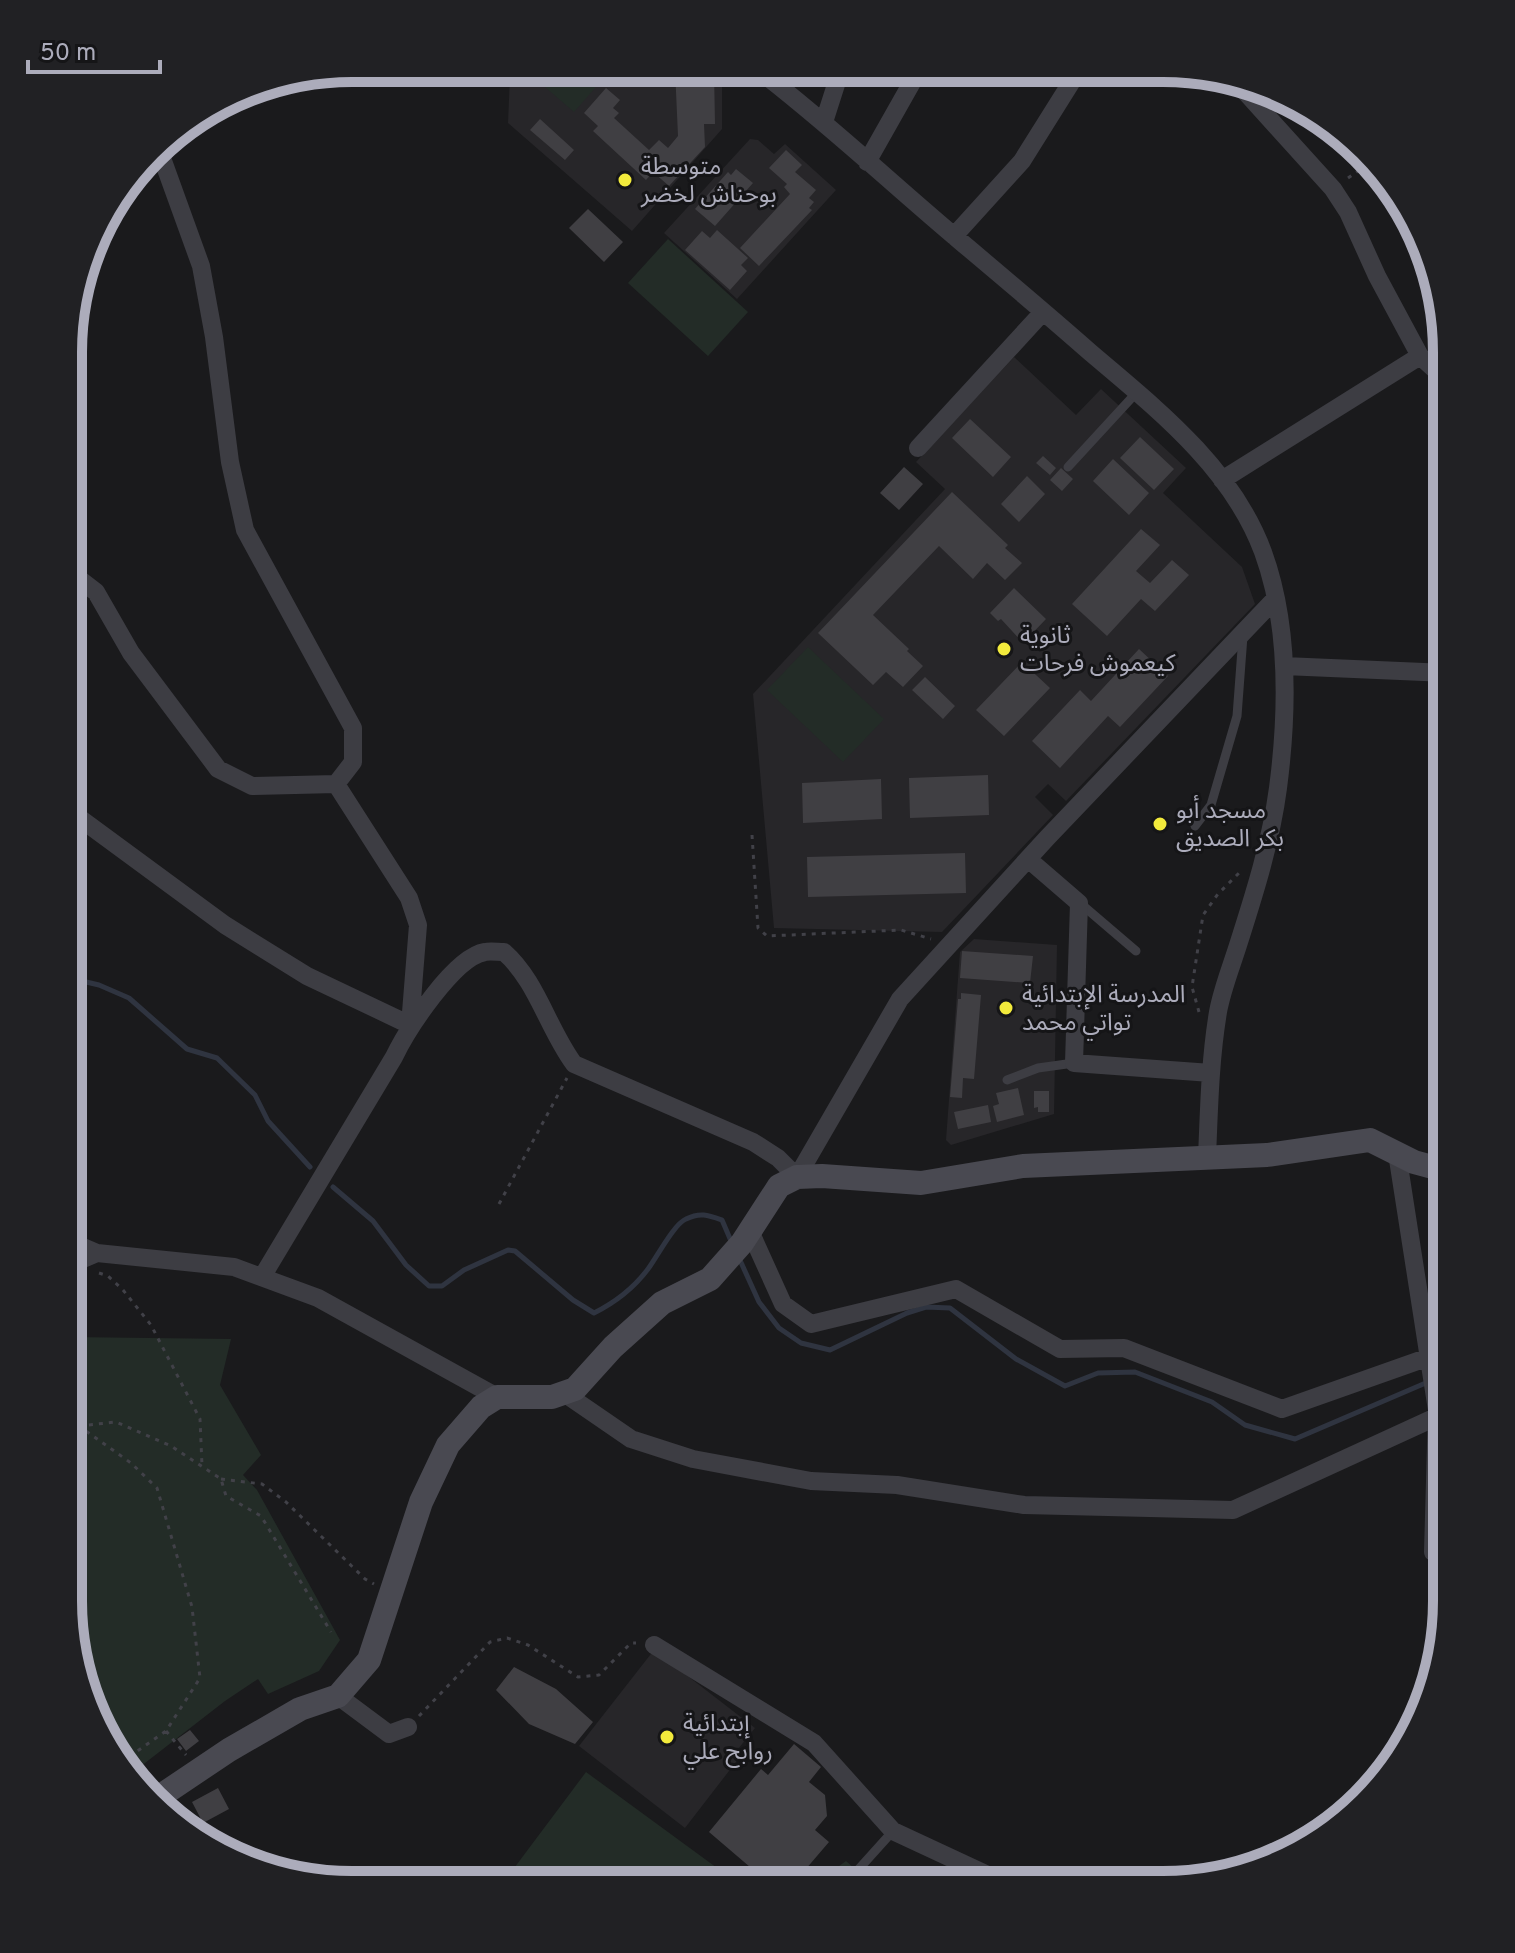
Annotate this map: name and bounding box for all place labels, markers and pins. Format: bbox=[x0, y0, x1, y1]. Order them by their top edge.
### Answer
place label: متوسطة بوحناش لخضر bbox=[640, 153, 777, 211]
marker: متوسطة بوحناش لخضر bbox=[616, 171, 634, 189]
place label: ثانوية كيعموش فرحات bbox=[1020, 622, 1177, 680]
marker: ثانوية كيعموش فرحات bbox=[995, 640, 1013, 658]
place label: مسجد أبو بكر الصديق bbox=[1176, 794, 1284, 855]
marker: مسجد أبو بكر الصديق bbox=[1151, 815, 1169, 833]
place label: المدرسة الإبتدائية تواتي محمد bbox=[1022, 981, 1185, 1041]
marker: المدرسة الإبتدائية تواتي محمد bbox=[997, 999, 1015, 1017]
place label: إبتدائية روابح علي bbox=[683, 1710, 773, 1770]
marker: إبتدائية روابح علي bbox=[658, 1728, 676, 1746]

